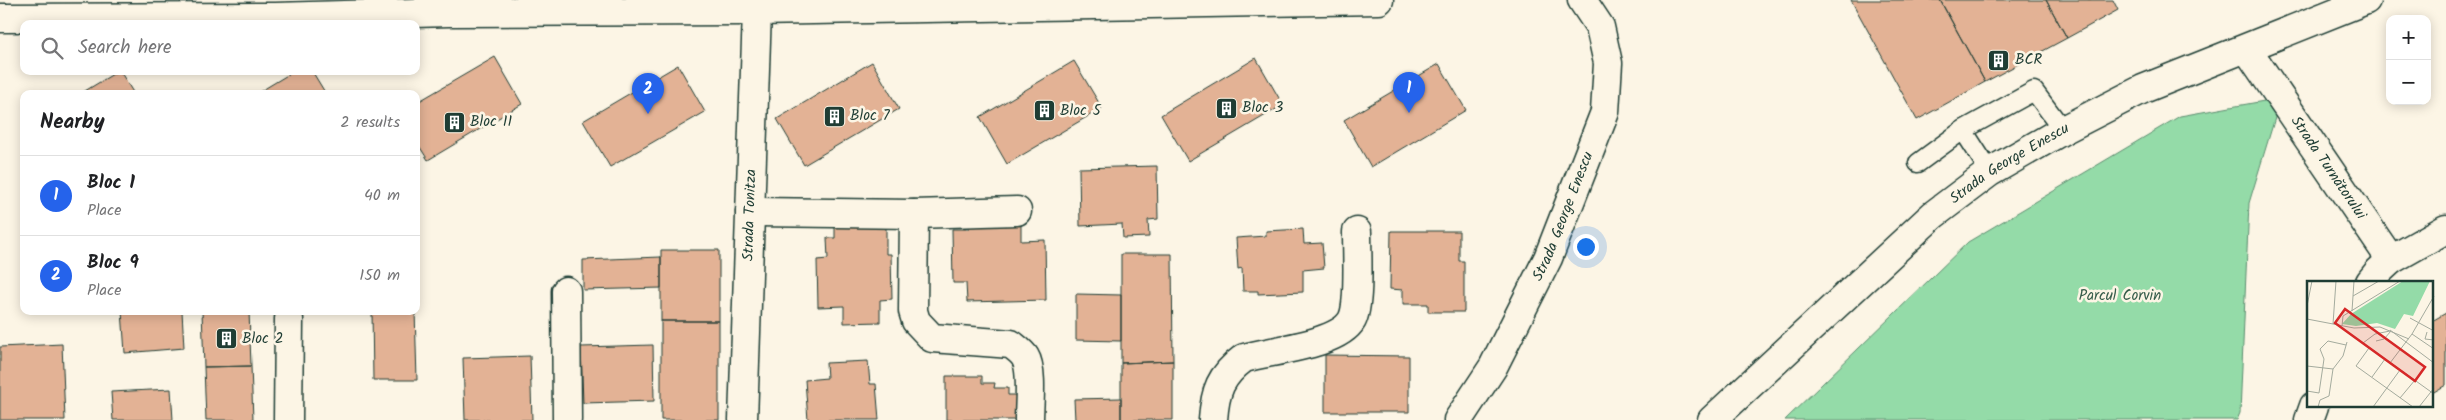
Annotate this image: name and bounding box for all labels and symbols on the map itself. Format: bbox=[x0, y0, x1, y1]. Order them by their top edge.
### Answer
building icon: BCR bbox=[1987, 48, 2011, 72]
place label: BCR bbox=[2015, 48, 2043, 72]
pin: 1 bbox=[1393, 72, 1425, 113]
pin: 2 bbox=[632, 73, 664, 114]
building icon: Bloc 3 bbox=[1214, 96, 1238, 120]
place label: Bloc 3 bbox=[1242, 96, 1284, 120]
building icon: Bloc 5 bbox=[1032, 99, 1056, 123]
place label: Bloc 5 bbox=[1060, 99, 1102, 123]
building icon: Bloc 7 bbox=[822, 104, 846, 128]
place label: Bloc 7 bbox=[850, 104, 891, 128]
building icon: Bloc 11 bbox=[442, 110, 466, 134]
place label: Bloc 11 bbox=[470, 110, 512, 134]
street label: Strada Turnătorului bbox=[2284, 111, 2373, 226]
street label: Strada George Enescu bbox=[1945, 117, 2074, 210]
street label: Strada George Enescu bbox=[1526, 148, 1600, 285]
street label: Strada Tonitza bbox=[736, 169, 764, 262]
your location bbox=[1573, 234, 1599, 260]
inset map bbox=[2307, 281, 2434, 408]
park label: Parcul Corvin bbox=[2079, 284, 2161, 308]
building icon: Bloc 2 bbox=[214, 327, 238, 351]
place label: Bloc 2 bbox=[242, 327, 283, 351]

